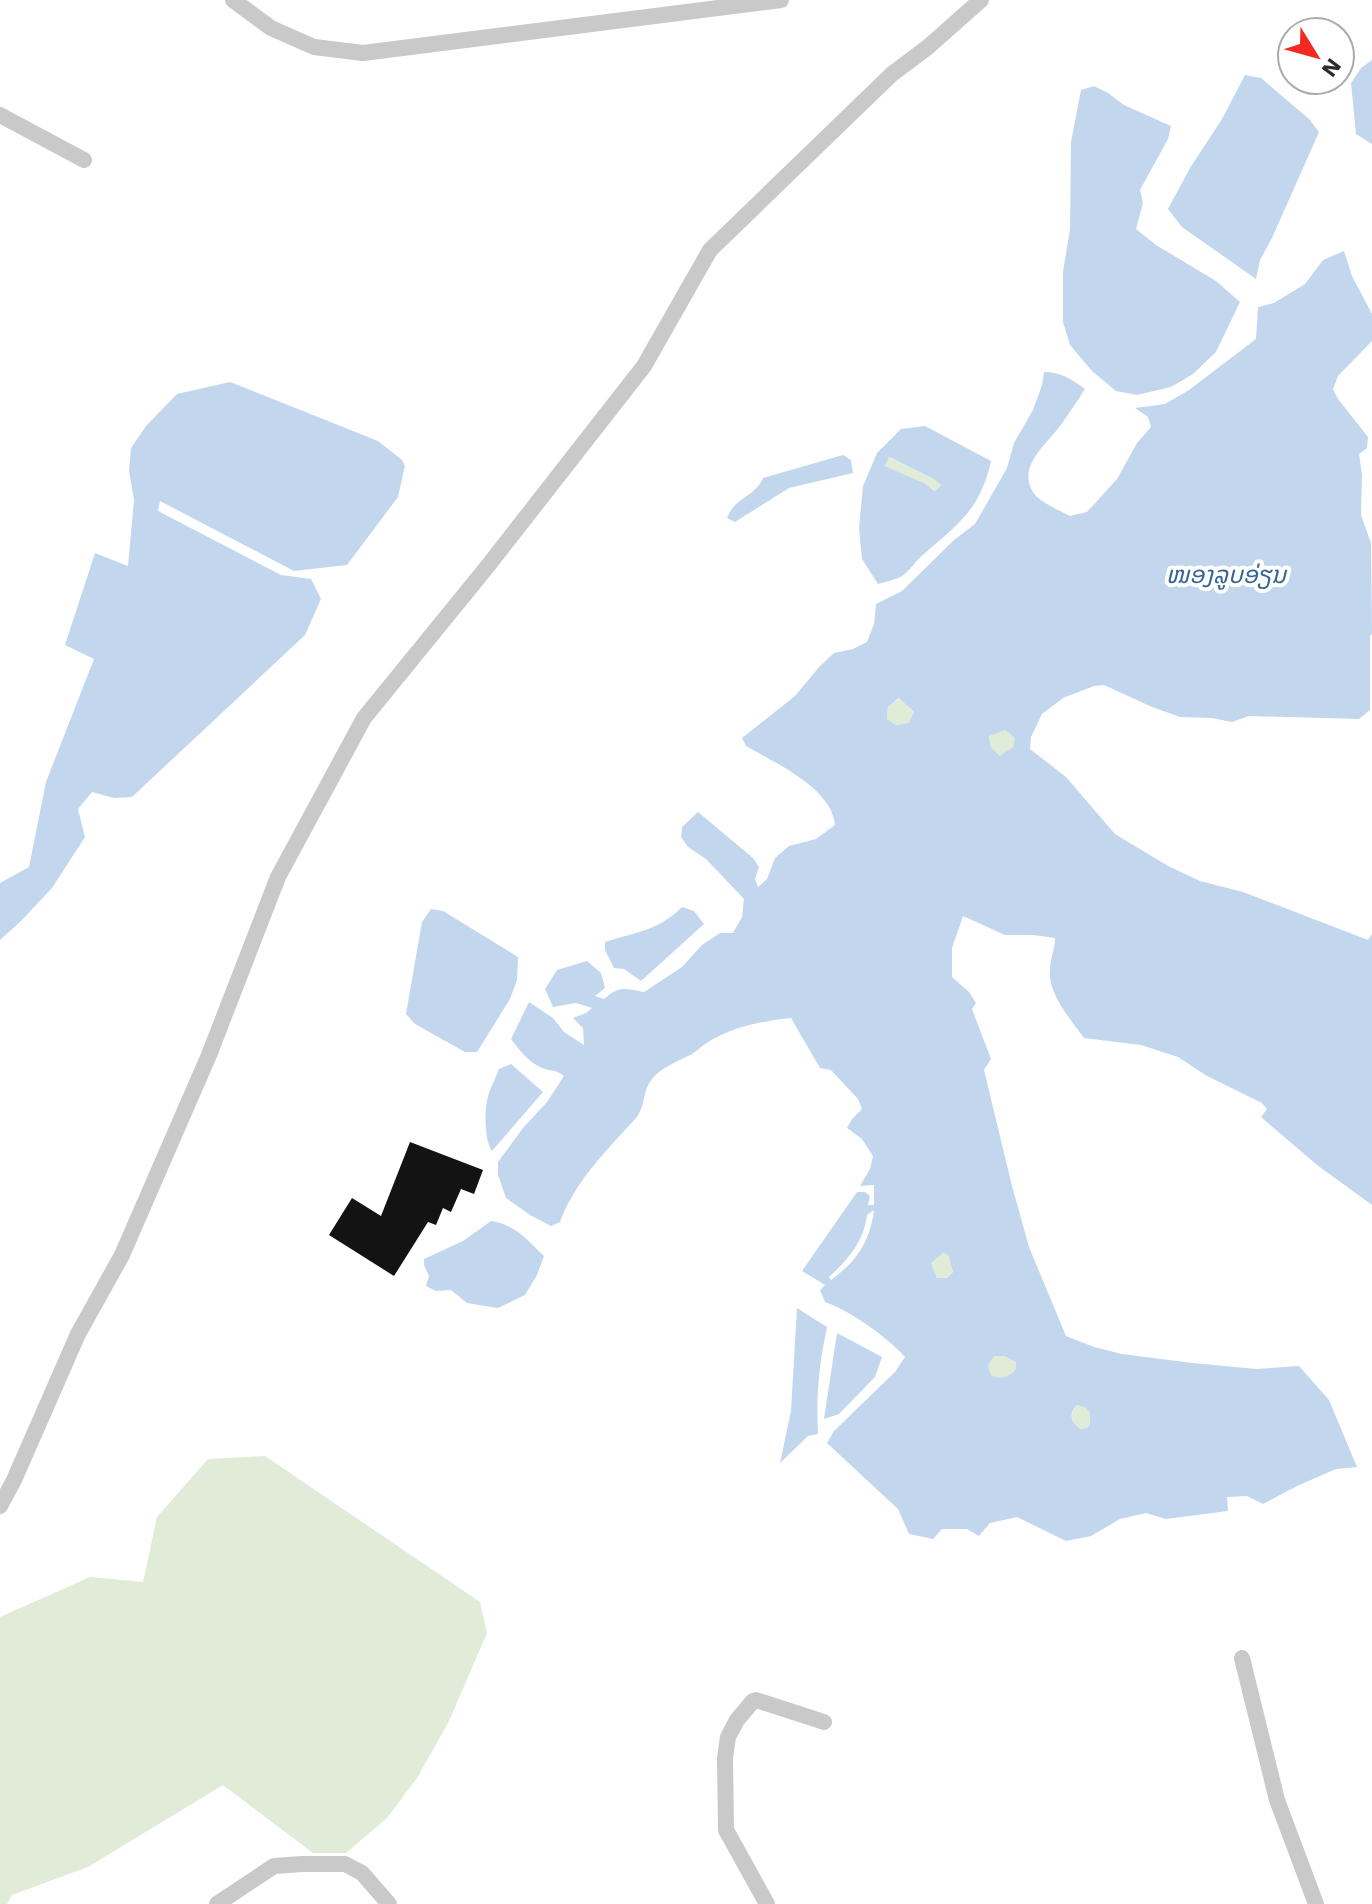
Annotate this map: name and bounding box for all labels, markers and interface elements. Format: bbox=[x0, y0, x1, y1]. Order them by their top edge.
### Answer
north arrow bbox=[1276, 16, 1356, 96]
text: N bbox=[1317, 54, 1346, 82]
water label: ໜອງລູບອ່ຽນ bbox=[1166, 561, 1288, 590]

